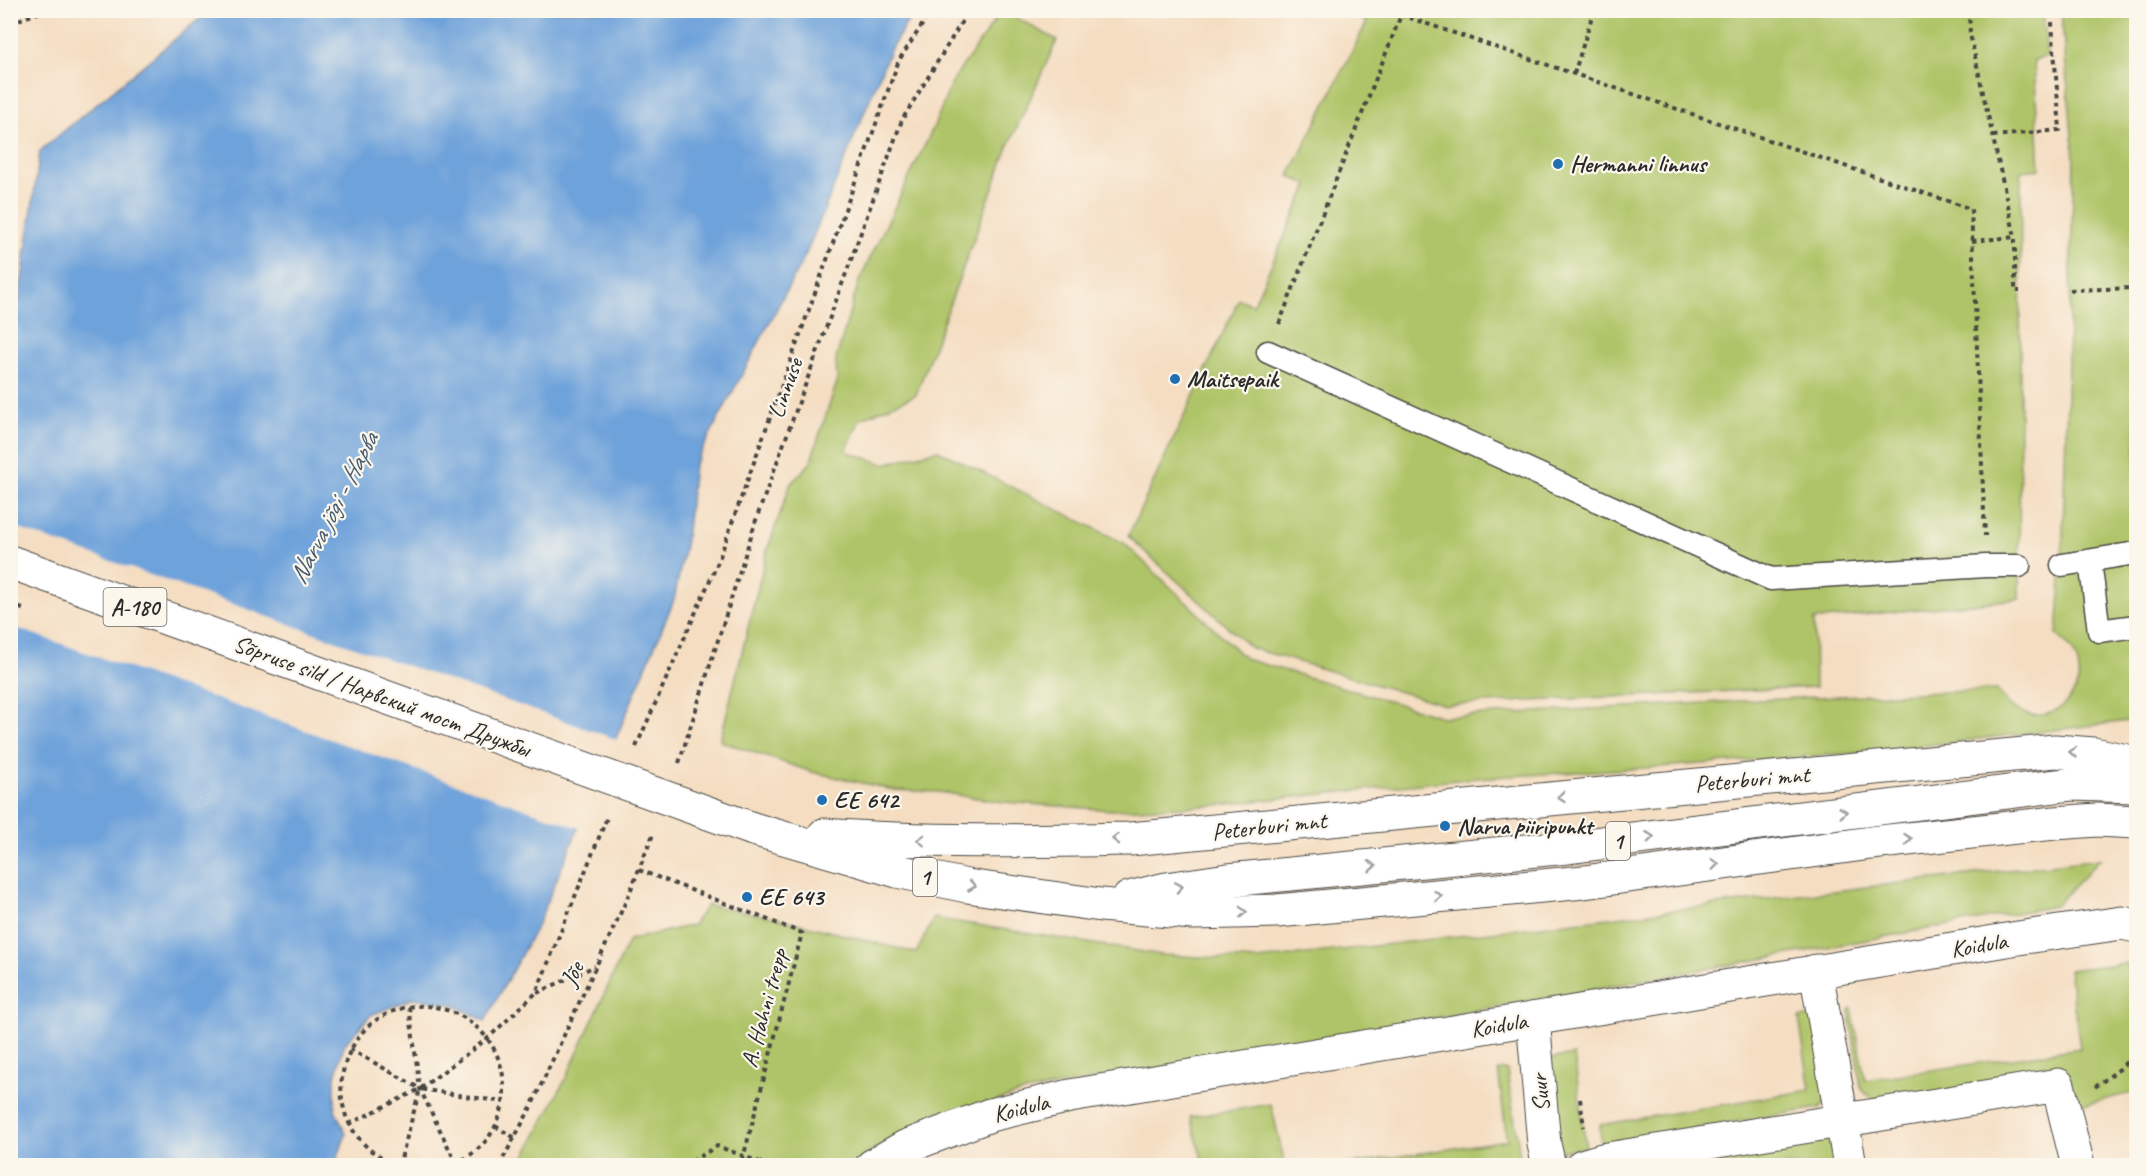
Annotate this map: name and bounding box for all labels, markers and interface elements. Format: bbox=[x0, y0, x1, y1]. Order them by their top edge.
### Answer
place label: Hermanni linnus bbox=[1570, 149, 1708, 179]
marker: Hermanni linnus bbox=[1551, 157, 1565, 171]
street label: Linnuse bbox=[760, 352, 810, 422]
place label: Maitsepaik bbox=[1187, 364, 1280, 394]
marker: Maitsepaik bbox=[1168, 372, 1182, 386]
water label: Narva jõgi - Нарва bbox=[281, 425, 387, 589]
road number: А-180 bbox=[104, 588, 166, 626]
street label: Sõpruse sild / Нарвский мост Дружбы bbox=[229, 628, 537, 765]
one-way arrow bbox=[2068, 746, 2077, 759]
street label: Peterburi mnt bbox=[1694, 759, 1812, 799]
place label: EE 642 bbox=[834, 785, 901, 815]
one-way arrow bbox=[1556, 790, 1565, 803]
marker: EE 642 bbox=[815, 793, 829, 807]
street label: Peterburi mnt bbox=[1210, 805, 1330, 847]
one-way arrow bbox=[1839, 807, 1848, 819]
place label: Narva piiripunkt bbox=[1457, 811, 1596, 841]
marker: Narva piiripunkt bbox=[1438, 819, 1452, 833]
road number: 1 bbox=[1606, 822, 1630, 860]
one-way arrow bbox=[1645, 831, 1654, 843]
one-way arrow bbox=[1111, 833, 1120, 846]
one-way arrow bbox=[1904, 833, 1913, 846]
one-way arrow bbox=[916, 834, 925, 847]
road number: 1 bbox=[913, 858, 937, 896]
one-way arrow bbox=[1710, 859, 1719, 871]
one-way arrow bbox=[1368, 860, 1377, 873]
one-way arrow bbox=[968, 880, 977, 892]
place label: EE 643 bbox=[759, 882, 826, 912]
one-way arrow bbox=[1174, 882, 1183, 894]
marker: EE 643 bbox=[740, 890, 754, 904]
one-way arrow bbox=[1433, 890, 1442, 903]
one-way arrow bbox=[1239, 905, 1248, 918]
street label: Koidula bbox=[1949, 926, 2011, 964]
street label: A. Hahni trepp bbox=[734, 944, 795, 1071]
street label: Jõe bbox=[553, 955, 592, 992]
street label: Koidula bbox=[1469, 1006, 1531, 1044]
street label: Suur bbox=[1523, 1071, 1557, 1113]
street label: Koidula bbox=[990, 1086, 1054, 1129]

